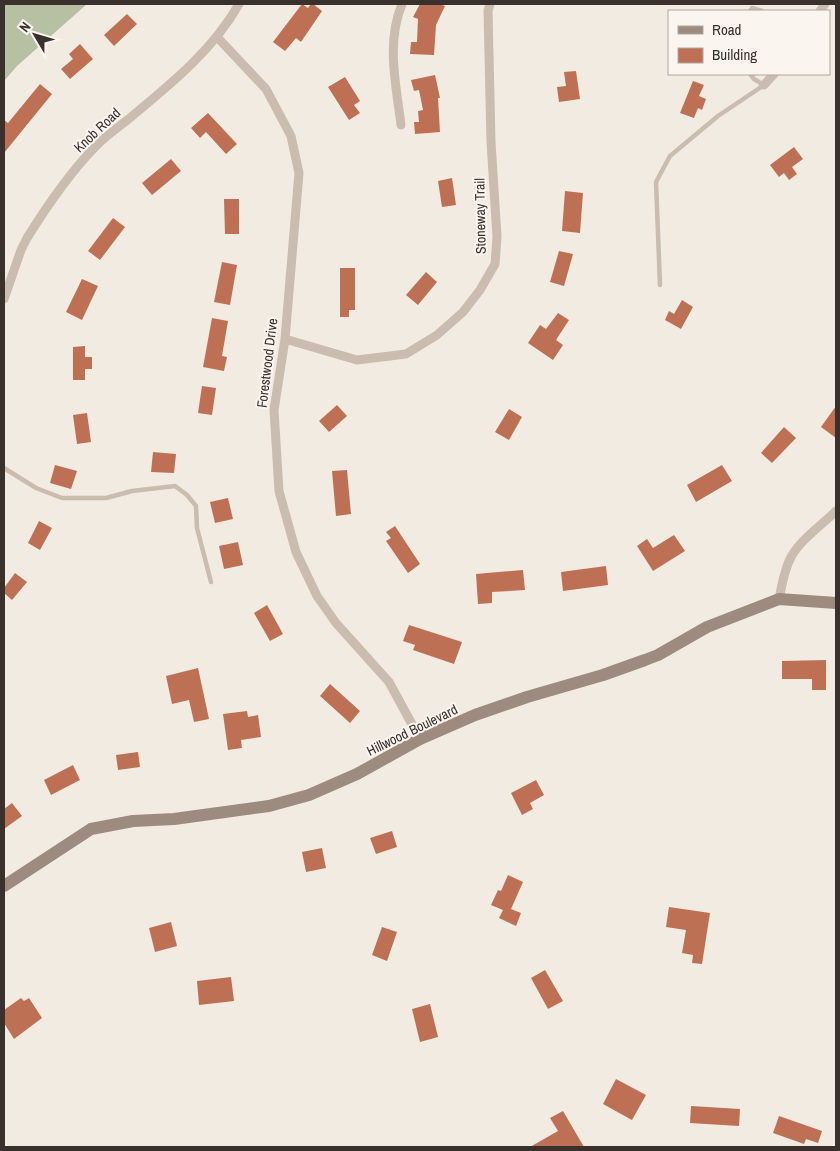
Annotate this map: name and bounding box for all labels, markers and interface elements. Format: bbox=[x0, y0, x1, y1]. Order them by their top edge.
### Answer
north arrow bbox=[10, 10, 60, 60]
legend bbox=[668, 10, 830, 75]
text: N bbox=[15, 18, 34, 36]
text: Road bbox=[712, 19, 741, 40]
text: Building bbox=[712, 44, 757, 65]
street label: Knob Road bbox=[70, 104, 124, 156]
street label: Stoneway Trail bbox=[470, 178, 490, 254]
street label: Forestwood Drive bbox=[253, 317, 281, 409]
street label: Hillwood Boulevard bbox=[364, 700, 460, 760]

